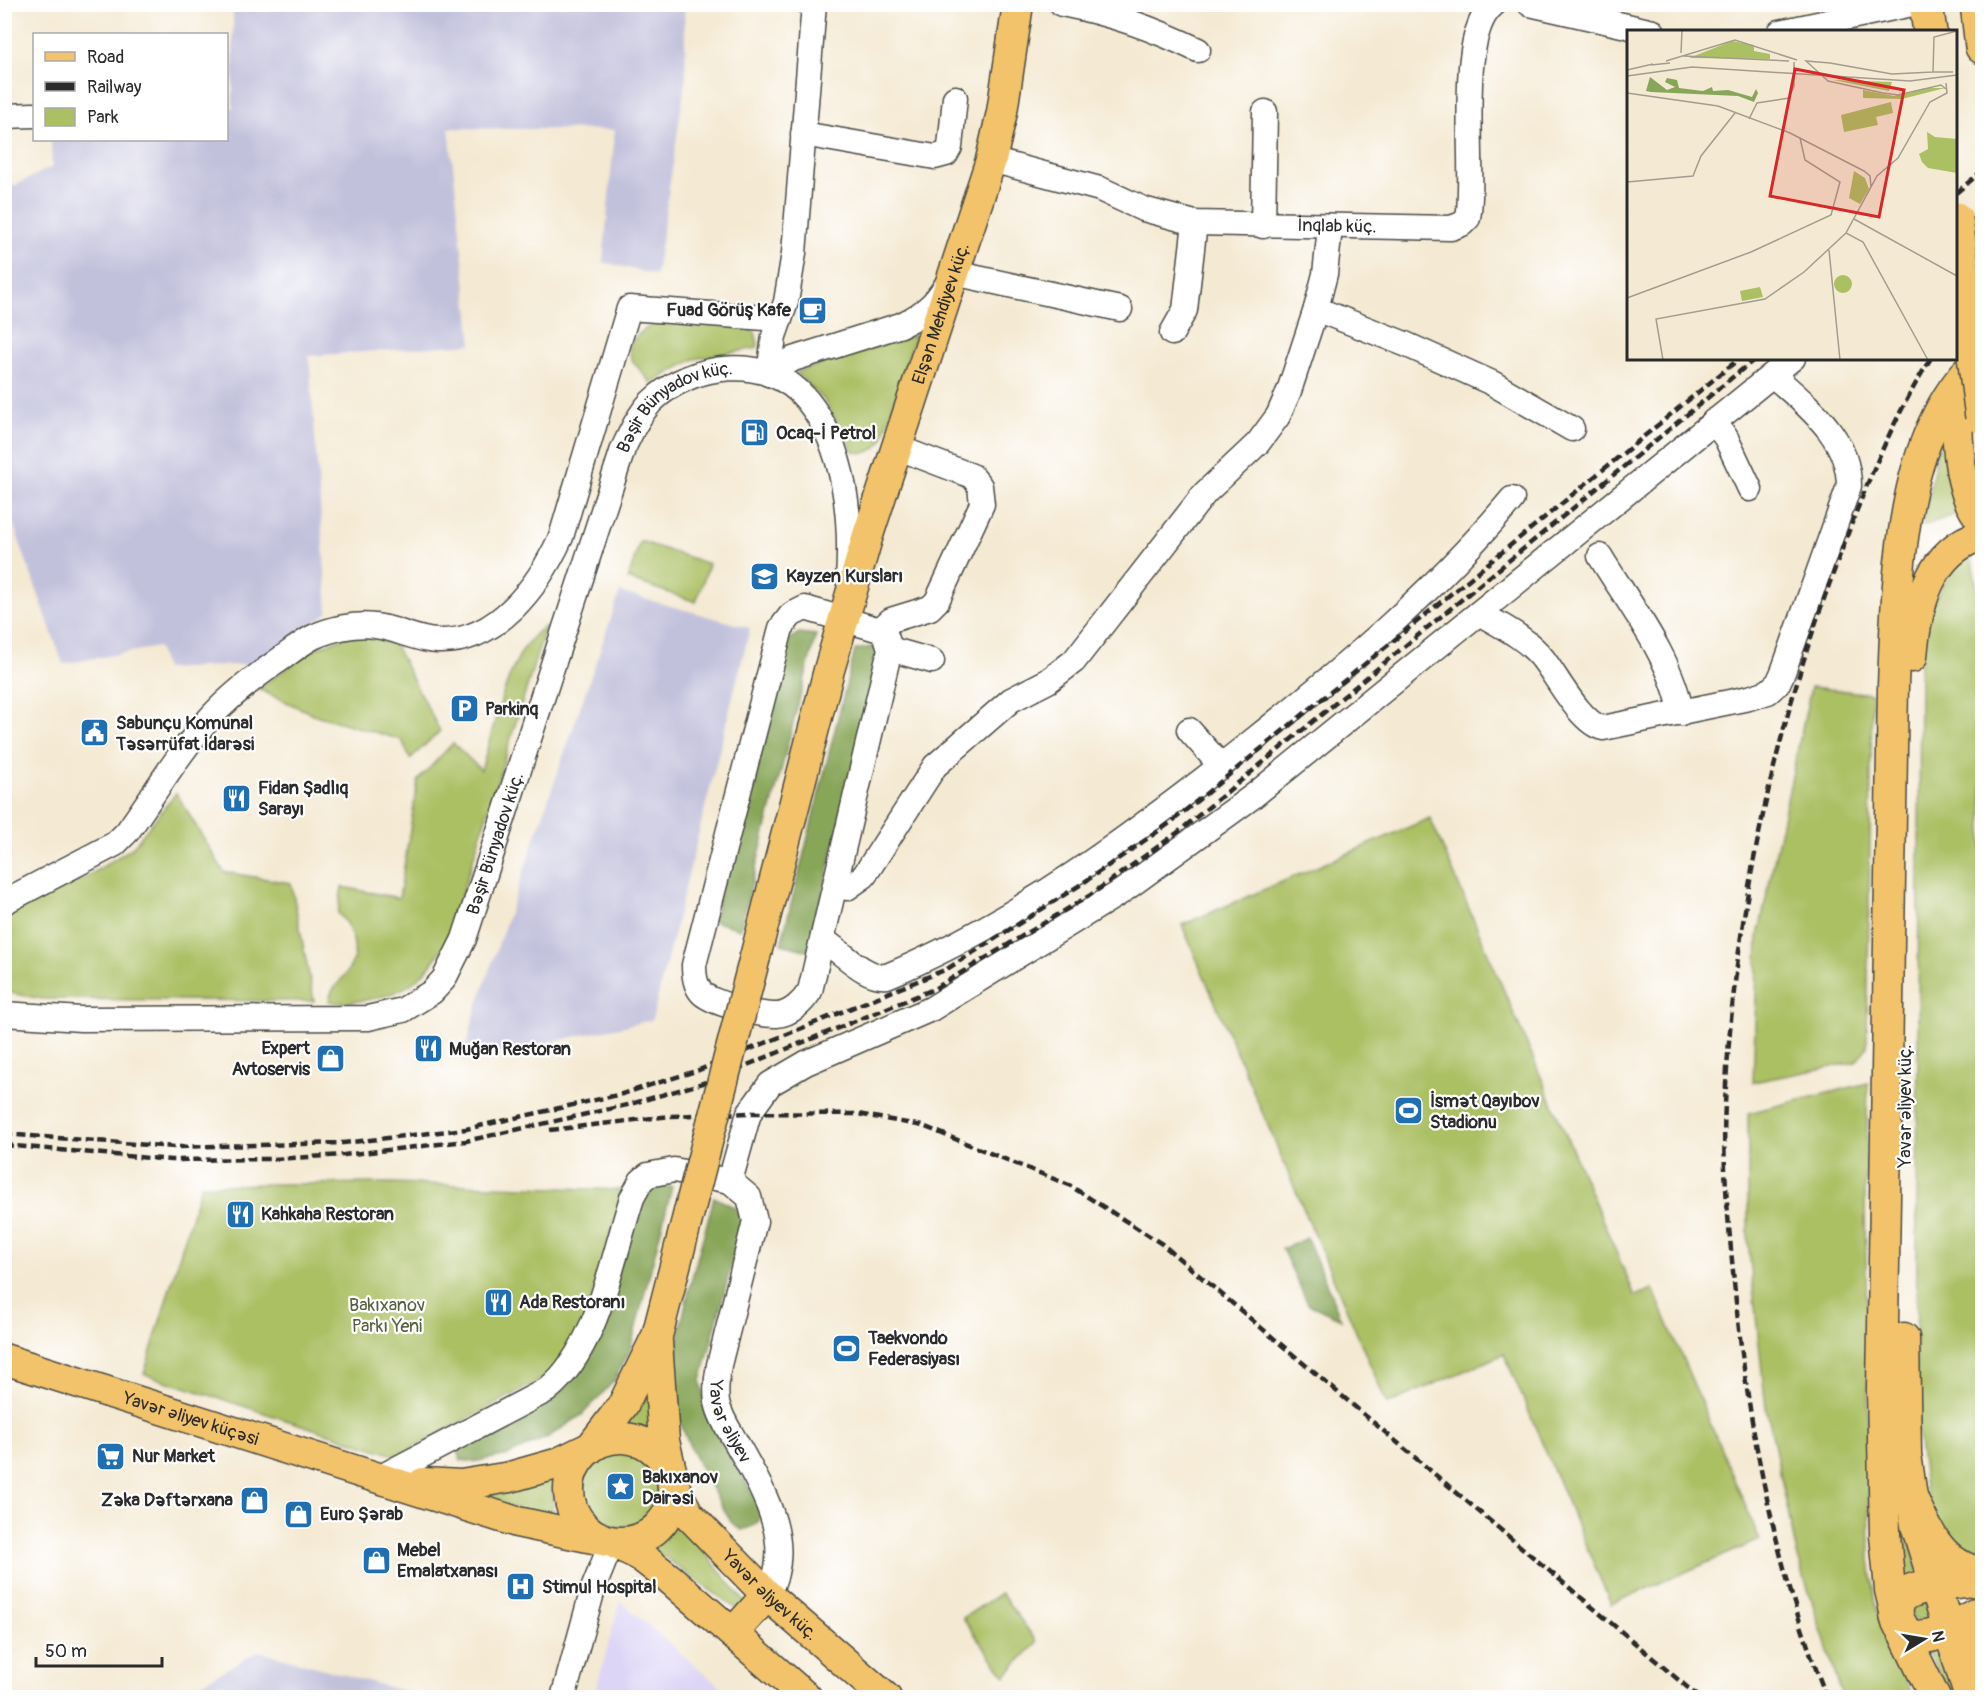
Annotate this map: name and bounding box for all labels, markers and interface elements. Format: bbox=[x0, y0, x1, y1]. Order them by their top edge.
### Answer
inset map bbox=[1627, 30, 1957, 360]
legend bbox=[33, 33, 228, 141]
text: Road bbox=[87, 46, 124, 69]
text: Railway bbox=[87, 76, 142, 99]
text: Park bbox=[87, 106, 119, 129]
street label: İnqlab küç. bbox=[1297, 214, 1377, 238]
street label: Elşən Mehdiyev küç. bbox=[907, 240, 975, 387]
cafe icon: Fuad Görüş Kafe bbox=[796, 294, 828, 326]
place label: Fuad Görüş Kafe bbox=[666, 299, 792, 322]
street label: Bəşir Bünyadov küç. bbox=[611, 357, 733, 456]
fuel station icon: Ocaq-İ Petrol bbox=[739, 417, 771, 449]
place label: Ocaq-İ Petrol bbox=[776, 422, 876, 445]
school or university icon: Kayzen Kursları bbox=[749, 560, 781, 592]
place label: Kayzen Kursları bbox=[786, 565, 903, 588]
parking icon: Parkinq bbox=[448, 693, 480, 725]
place label: Parkinq bbox=[485, 698, 539, 721]
place label: Sabunçu Komunal Təsərrüfat İdarəsi bbox=[115, 712, 254, 756]
public building icon: Sabunçu Komunal Təsərrüfat İdarəsi bbox=[79, 717, 111, 749]
street label: Bəşir Bünyadov küç. bbox=[461, 769, 529, 918]
place label: Fidan Şadlıq Sarayı bbox=[258, 777, 349, 821]
restaurant icon: Fidan Şadlıq Sarayı bbox=[221, 782, 253, 814]
restaurant icon: Muğan Restoran bbox=[412, 1033, 444, 1065]
place label: Expert Avtoservis bbox=[232, 1037, 311, 1081]
place label: Muğan Restoran bbox=[449, 1038, 571, 1061]
shop icon: Expert Avtoservis bbox=[315, 1042, 347, 1074]
street label: Yavər Əliyev küç. bbox=[1894, 1045, 1917, 1168]
place label: İsmət Qayıbov Stadionu bbox=[1430, 1090, 1540, 1134]
sports icon: İsmət Qayıbov Stadionu bbox=[1393, 1095, 1425, 1127]
restaurant icon: Kahkaha Restoran bbox=[224, 1198, 256, 1230]
place label: Kahkaha Restoran bbox=[261, 1203, 394, 1226]
restaurant icon: Ada Restoranı bbox=[482, 1286, 514, 1318]
place label: Ada Restoranı bbox=[519, 1291, 625, 1314]
park label: Bakıxanov Parkı Yeni bbox=[349, 1294, 425, 1338]
place label: Taekvondo Federasiyası bbox=[867, 1327, 960, 1371]
sports icon: Taekvondo Federasiyası bbox=[831, 1332, 863, 1364]
street label: Yavər Əliyev bbox=[705, 1378, 757, 1467]
street label: Yavər Əliyev küçəsi bbox=[119, 1386, 262, 1451]
supermarket icon: Nur Market bbox=[95, 1440, 127, 1472]
place label: Nur Market bbox=[132, 1445, 216, 1468]
place label: Bakıxanov Dairəsi bbox=[642, 1466, 718, 1510]
place icon: Bakıxanov Dairəsi bbox=[605, 1471, 637, 1503]
shop icon: Zəka Dəftərxana bbox=[238, 1484, 270, 1516]
place label: Zəka Dəftərxana bbox=[101, 1489, 234, 1512]
shop icon: Euro Şərab bbox=[283, 1498, 315, 1530]
place label: Euro Şərab bbox=[320, 1503, 403, 1526]
place label: Mebel Emalatxanası bbox=[397, 1539, 498, 1583]
shop icon: Mebel Emalatxanası bbox=[360, 1544, 392, 1576]
street label: Yavər Əliyev küç. bbox=[717, 1544, 823, 1645]
hospital icon: Stimul Hospital bbox=[505, 1571, 537, 1603]
place label: Stimul Hospital bbox=[542, 1576, 656, 1599]
north arrow bbox=[1894, 1609, 1954, 1669]
text: N bbox=[1927, 1629, 1949, 1644]
scale bar bbox=[36, 1630, 162, 1668]
text: 50 m bbox=[45, 1640, 87, 1663]

